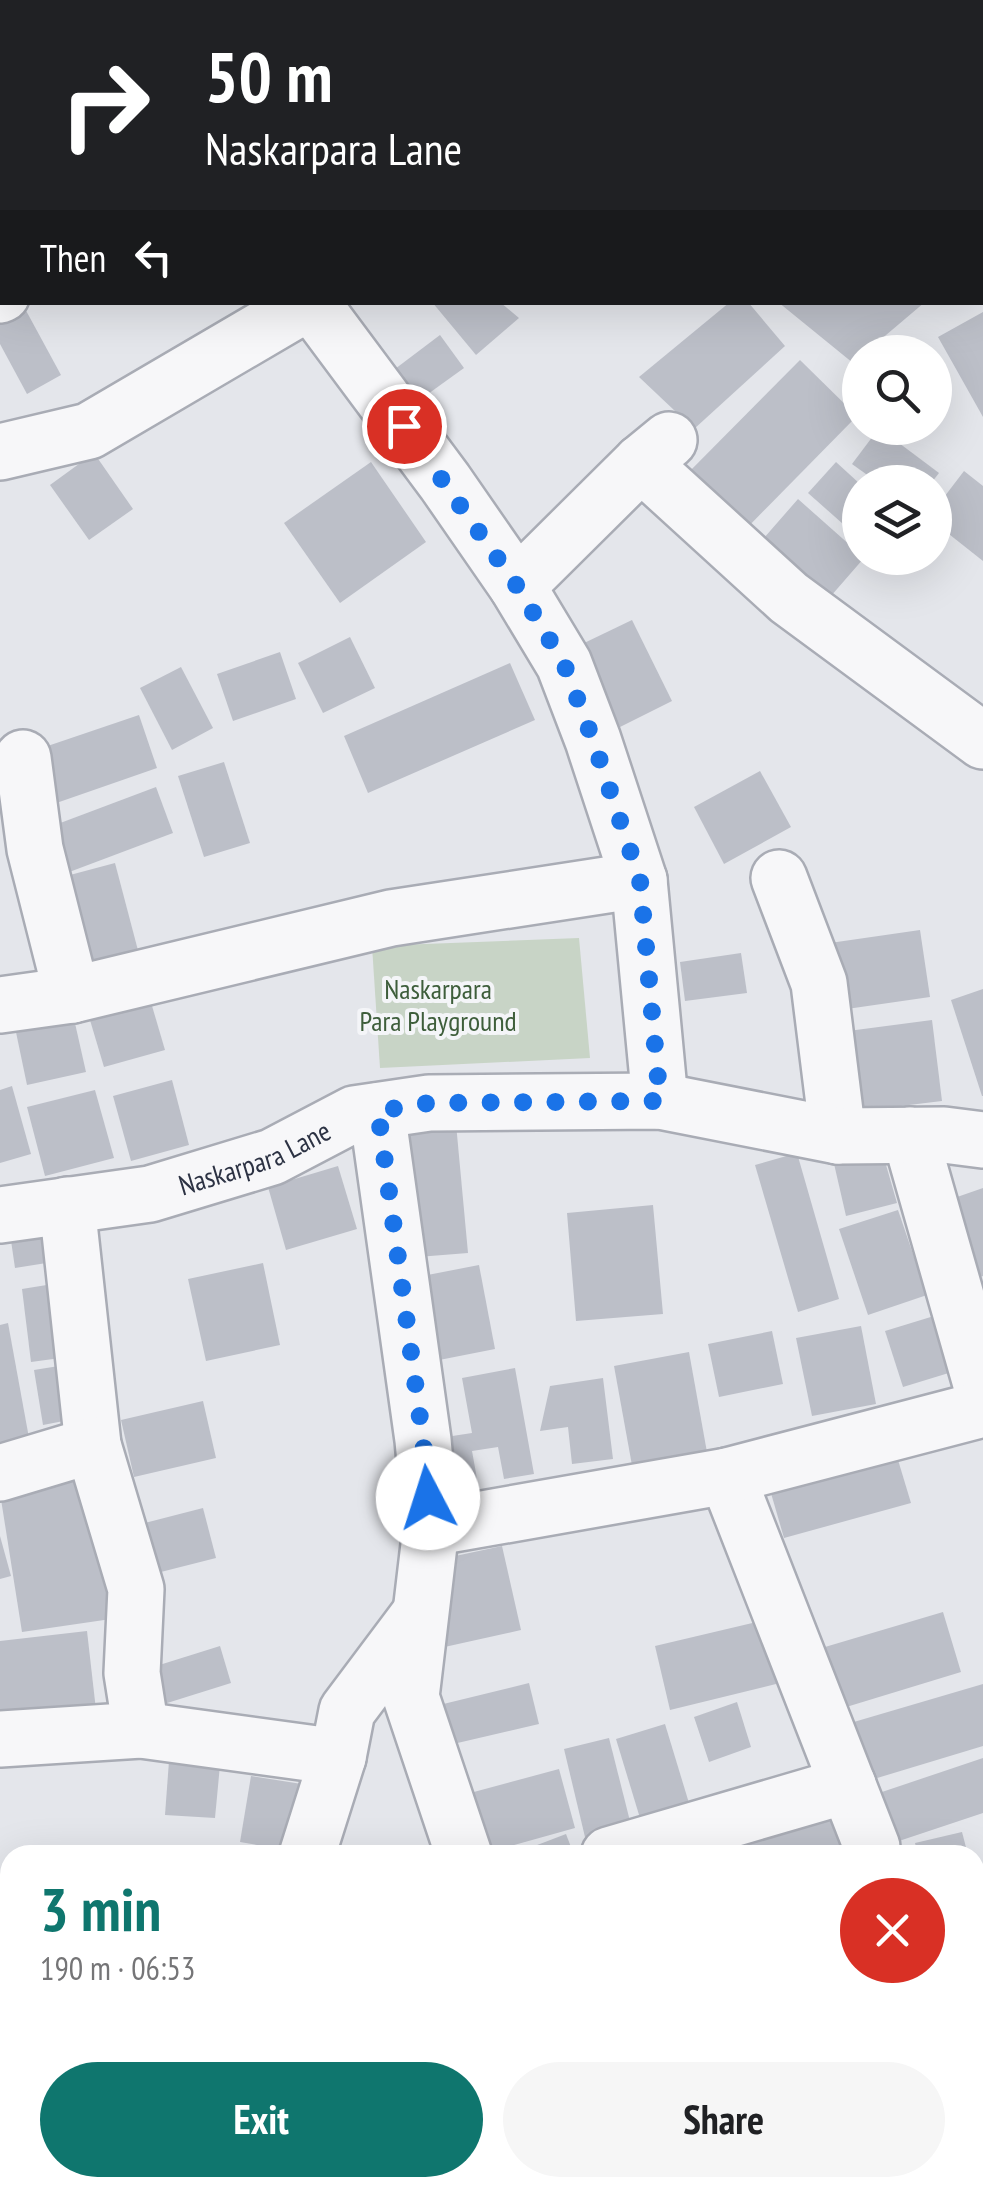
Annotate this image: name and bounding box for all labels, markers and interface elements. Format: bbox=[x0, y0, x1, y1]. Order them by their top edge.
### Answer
text: 50 m bbox=[205, 31, 333, 121]
icon: right bbox=[40, 40, 170, 170]
text: Naskarpara Lane bbox=[205, 119, 462, 177]
icon: left bbox=[126, 230, 181, 285]
text: Then bbox=[40, 233, 106, 282]
map controls bbox=[842, 335, 952, 575]
button: search bbox=[842, 335, 952, 445]
pin bbox=[362, 384, 447, 469]
icon: arrive bbox=[377, 399, 432, 454]
button: layers bbox=[842, 465, 952, 575]
park label: Naskarpara Para Playground bbox=[359, 970, 517, 1039]
street label: Naskarpara Lane bbox=[174, 1111, 336, 1203]
position arrow bbox=[376, 1446, 480, 1550]
text: 3 min bbox=[40, 1870, 161, 1948]
button: close bbox=[840, 1878, 945, 1983]
text: 190 m · 06:53 bbox=[40, 1947, 195, 1989]
button: Exit bbox=[40, 2062, 483, 2177]
button: Share bbox=[503, 2062, 945, 2177]

